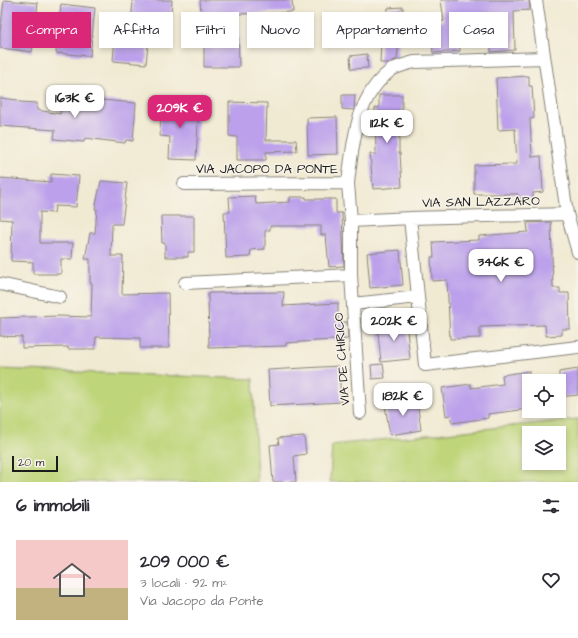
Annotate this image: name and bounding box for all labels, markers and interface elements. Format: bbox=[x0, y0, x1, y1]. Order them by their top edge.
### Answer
chip: Compra bbox=[12, 12, 91, 48]
chip: Affitta bbox=[99, 12, 173, 48]
chip: Filtri bbox=[181, 12, 239, 48]
chip: Nuovo bbox=[247, 12, 314, 48]
chip: Appartamento bbox=[322, 12, 441, 48]
chip: Casa bbox=[449, 12, 508, 48]
pin: 163K € bbox=[42, 85, 108, 119]
text: 163K € bbox=[55, 89, 95, 107]
pin: 209K € bbox=[147, 95, 213, 129]
text: 209K € bbox=[157, 99, 203, 117]
pin: 112K € bbox=[354, 110, 420, 144]
text: 112K € bbox=[370, 114, 404, 132]
street label: VIA JACOPO DA PONTE bbox=[196, 160, 338, 178]
street label: VIA SAN LAZZARO bbox=[422, 192, 540, 212]
pin: 346K € bbox=[468, 249, 534, 283]
text: 346K € bbox=[477, 253, 525, 271]
pin: 202K € bbox=[361, 308, 427, 342]
street label: VIA DE CHIRICO bbox=[330, 312, 354, 406]
text: 202K € bbox=[371, 312, 417, 330]
map controls bbox=[522, 374, 566, 470]
button: locate bbox=[522, 374, 566, 418]
pin: 182K € bbox=[370, 383, 436, 417]
text: 182K € bbox=[383, 387, 423, 405]
button: layers bbox=[522, 426, 566, 470]
scale bar bbox=[12, 454, 58, 473]
text: 20 m bbox=[18, 455, 44, 470]
text: 6 immobili bbox=[16, 494, 89, 518]
icon: filters bbox=[540, 495, 562, 517]
text: 209 000 € bbox=[140, 550, 229, 574]
icon: home bbox=[48, 556, 96, 604]
icon: heart bbox=[540, 569, 562, 591]
text: 3 locali · 92 m² bbox=[140, 574, 227, 592]
text: Via Jacopo da Ponte bbox=[140, 592, 264, 610]

